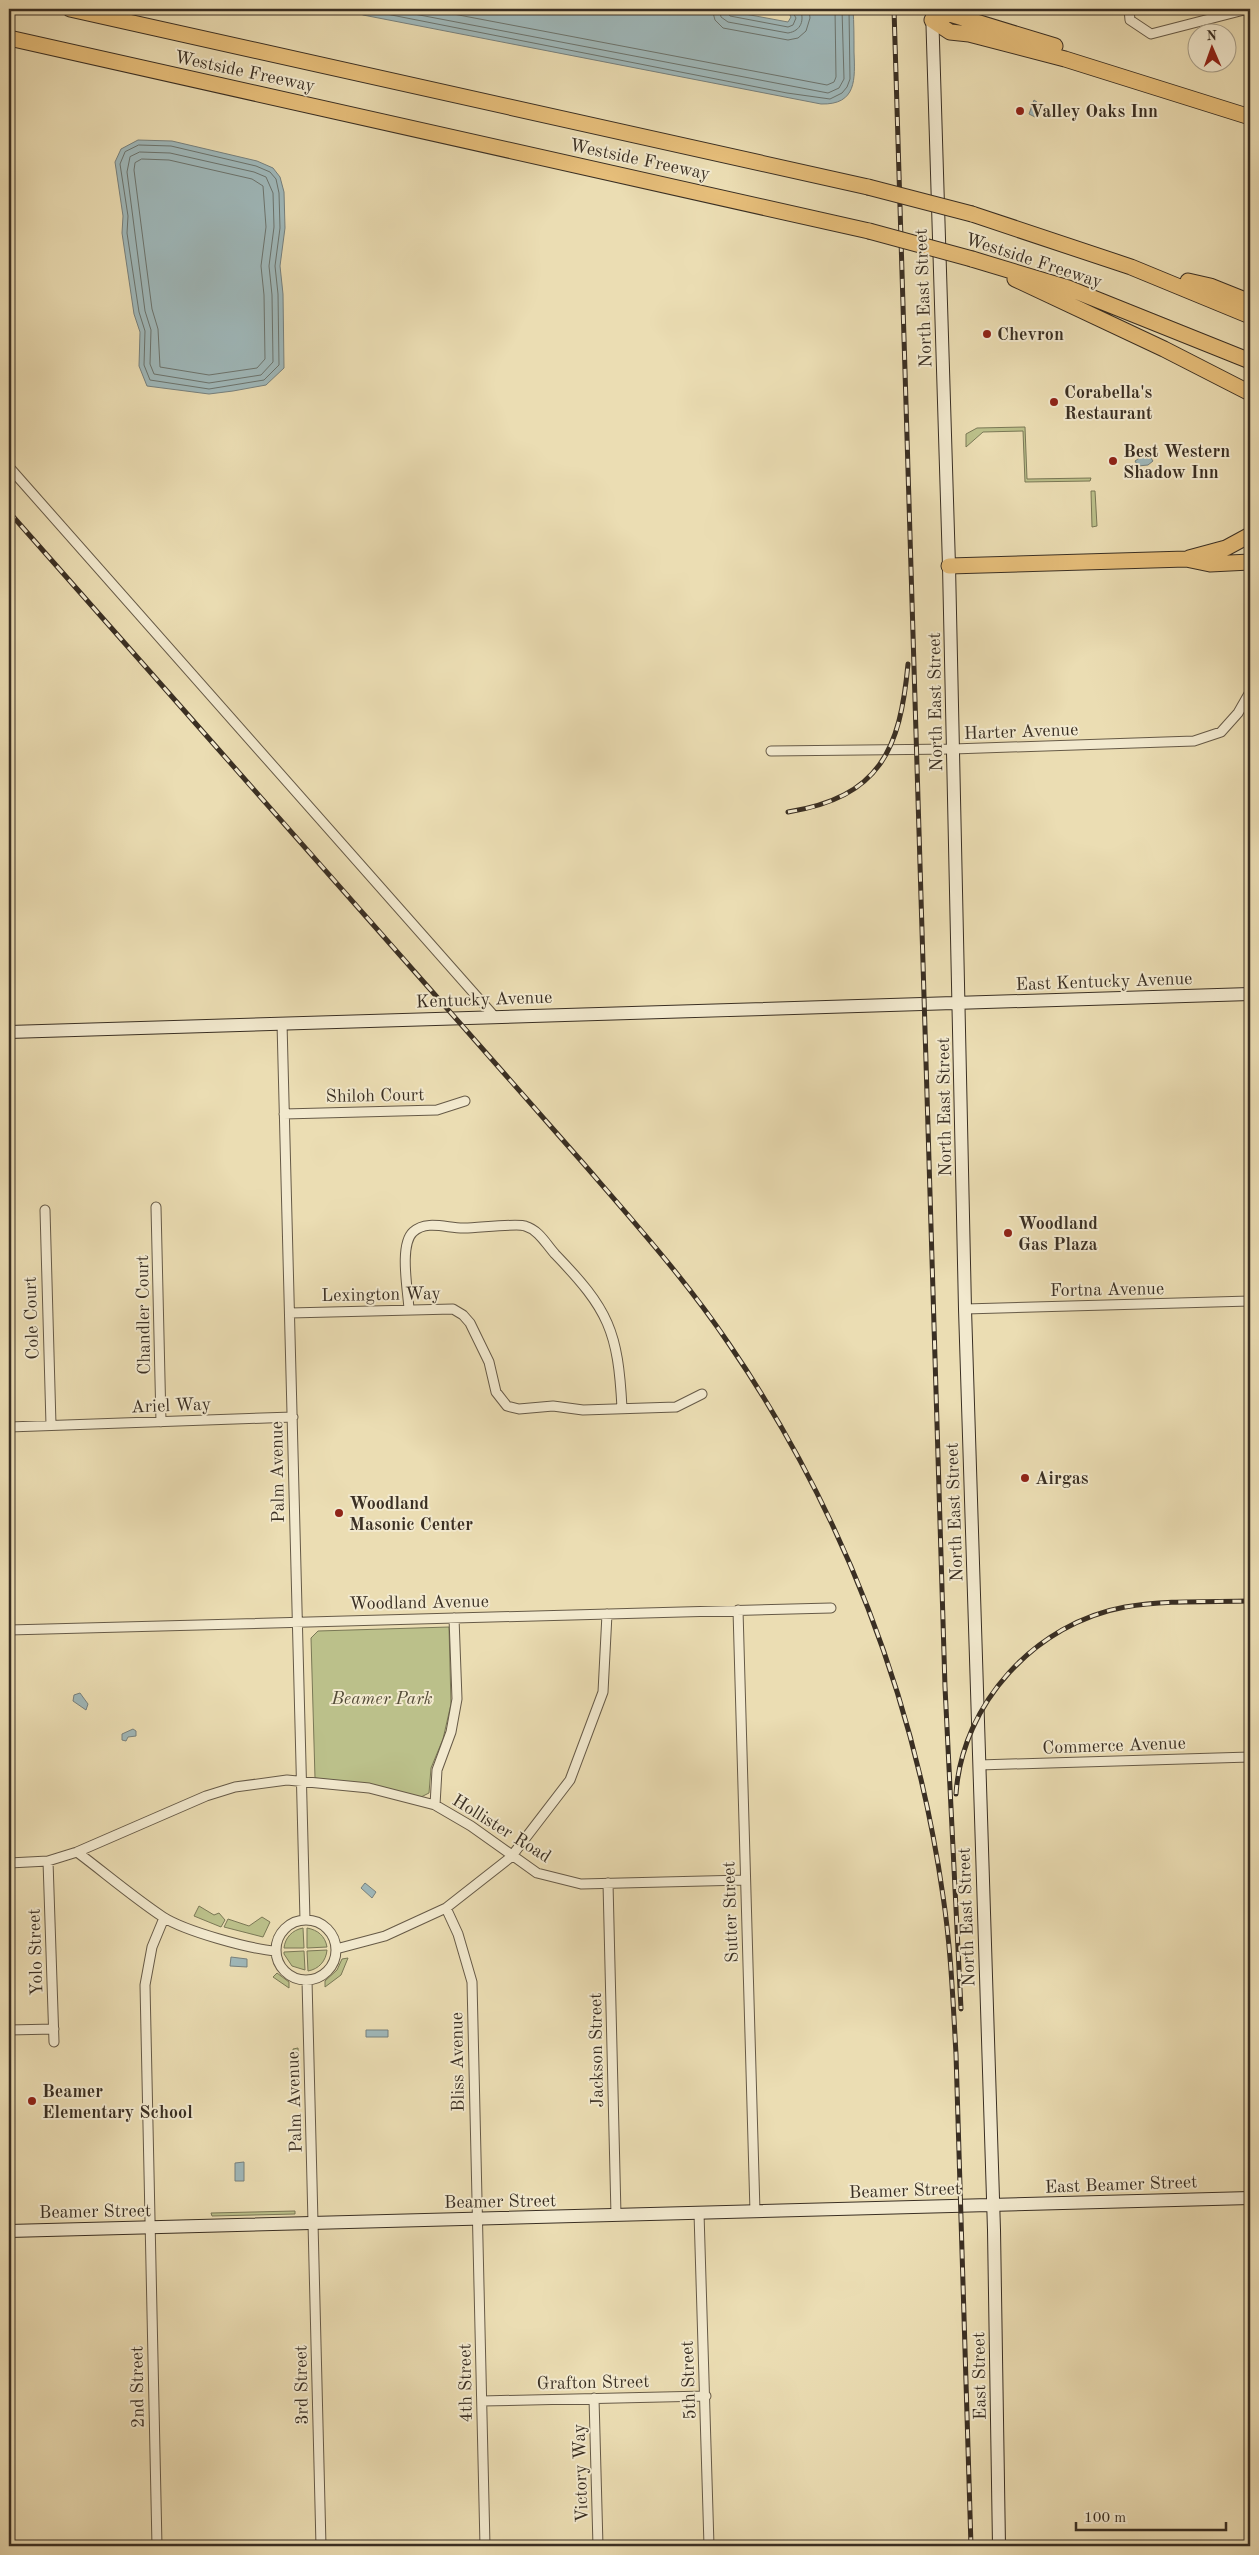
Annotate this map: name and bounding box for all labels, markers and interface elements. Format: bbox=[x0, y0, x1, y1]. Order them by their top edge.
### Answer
north arrow bbox=[1186, 22, 1236, 72]
text: N bbox=[1206, 29, 1217, 43]
street label: Westside Freeway bbox=[173, 48, 317, 96]
place label: Valley Oaks Inn bbox=[1030, 103, 1158, 121]
marker: Valley Oaks Inn bbox=[1014, 105, 1026, 117]
street label: Westside Freeway bbox=[568, 136, 712, 184]
street label: North East Street bbox=[913, 228, 935, 368]
street label: Westside Freeway bbox=[963, 230, 1105, 292]
place label: Chevron bbox=[997, 326, 1064, 344]
marker: Chevron bbox=[981, 328, 993, 340]
place label: Corabella's Restaurant bbox=[1064, 384, 1153, 423]
marker: Corabella's Restaurant bbox=[1048, 396, 1060, 408]
place label: Best Western Shadow Inn bbox=[1123, 443, 1230, 482]
marker: Best Western Shadow Inn bbox=[1107, 455, 1119, 467]
street label: North East Street bbox=[926, 632, 946, 772]
street label: Harter Avenue bbox=[963, 721, 1079, 743]
street label: East Kentucky Avenue bbox=[1015, 970, 1193, 994]
street label: Kentucky Avenue bbox=[416, 989, 553, 1011]
street label: North East Street bbox=[935, 1037, 955, 1177]
street label: Shiloh Court bbox=[326, 1086, 425, 1106]
place label: Woodland Gas Plaza bbox=[1018, 1215, 1098, 1254]
marker: Woodland Gas Plaza bbox=[1002, 1227, 1014, 1239]
street label: Chandler Court bbox=[134, 1255, 154, 1375]
street label: Cole Court bbox=[22, 1276, 42, 1360]
street label: Fortna Avenue bbox=[1050, 1280, 1164, 1300]
street label: Lexington Way bbox=[321, 1285, 442, 1305]
street label: Ariel Way bbox=[131, 1396, 212, 1416]
street label: Palm Avenue bbox=[268, 1421, 288, 1523]
street label: North East Street bbox=[944, 1442, 966, 1582]
place label: Airgas bbox=[1035, 1470, 1089, 1488]
marker: Airgas bbox=[1019, 1472, 1031, 1484]
place label: Woodland Masonic Center bbox=[349, 1495, 473, 1534]
marker: Woodland Masonic Center bbox=[333, 1507, 345, 1519]
street label: Woodland Avenue bbox=[349, 1593, 489, 1613]
park label: Beamer Park bbox=[330, 1690, 433, 1708]
street label: Commerce Avenue bbox=[1042, 1734, 1186, 1757]
street label: Hollister Road bbox=[449, 1791, 554, 1866]
street label: North East Street bbox=[956, 1847, 978, 1987]
street label: Sutter Street bbox=[720, 1861, 742, 1963]
street label: Yolo Street bbox=[25, 1908, 47, 1996]
street label: Jackson Street bbox=[587, 1992, 607, 2108]
street label: Bliss Avenue bbox=[448, 2012, 468, 2112]
street label: Palm Avenue bbox=[284, 2051, 306, 2153]
place label: Beamer Elementary School bbox=[42, 2083, 193, 2122]
marker: Beamer Elementary School bbox=[26, 2095, 38, 2107]
street label: East Beamer Street bbox=[1044, 2173, 1198, 2197]
street label: Beamer Street bbox=[849, 2180, 961, 2202]
street label: Beamer Street bbox=[444, 2192, 556, 2212]
street label: Beamer Street bbox=[39, 2202, 151, 2222]
street label: East Street bbox=[970, 2332, 990, 2420]
street label: 5th Street bbox=[679, 2340, 699, 2420]
street label: 4th Street bbox=[456, 2343, 476, 2423]
street label: 3rd Street bbox=[292, 2345, 312, 2425]
street label: 2nd Street bbox=[128, 2346, 148, 2428]
street label: Grafton Street bbox=[536, 2373, 650, 2393]
street label: Victory Way bbox=[570, 2423, 592, 2523]
scale bar bbox=[1076, 2500, 1226, 2532]
text: 100 m bbox=[1084, 2511, 1126, 2526]

